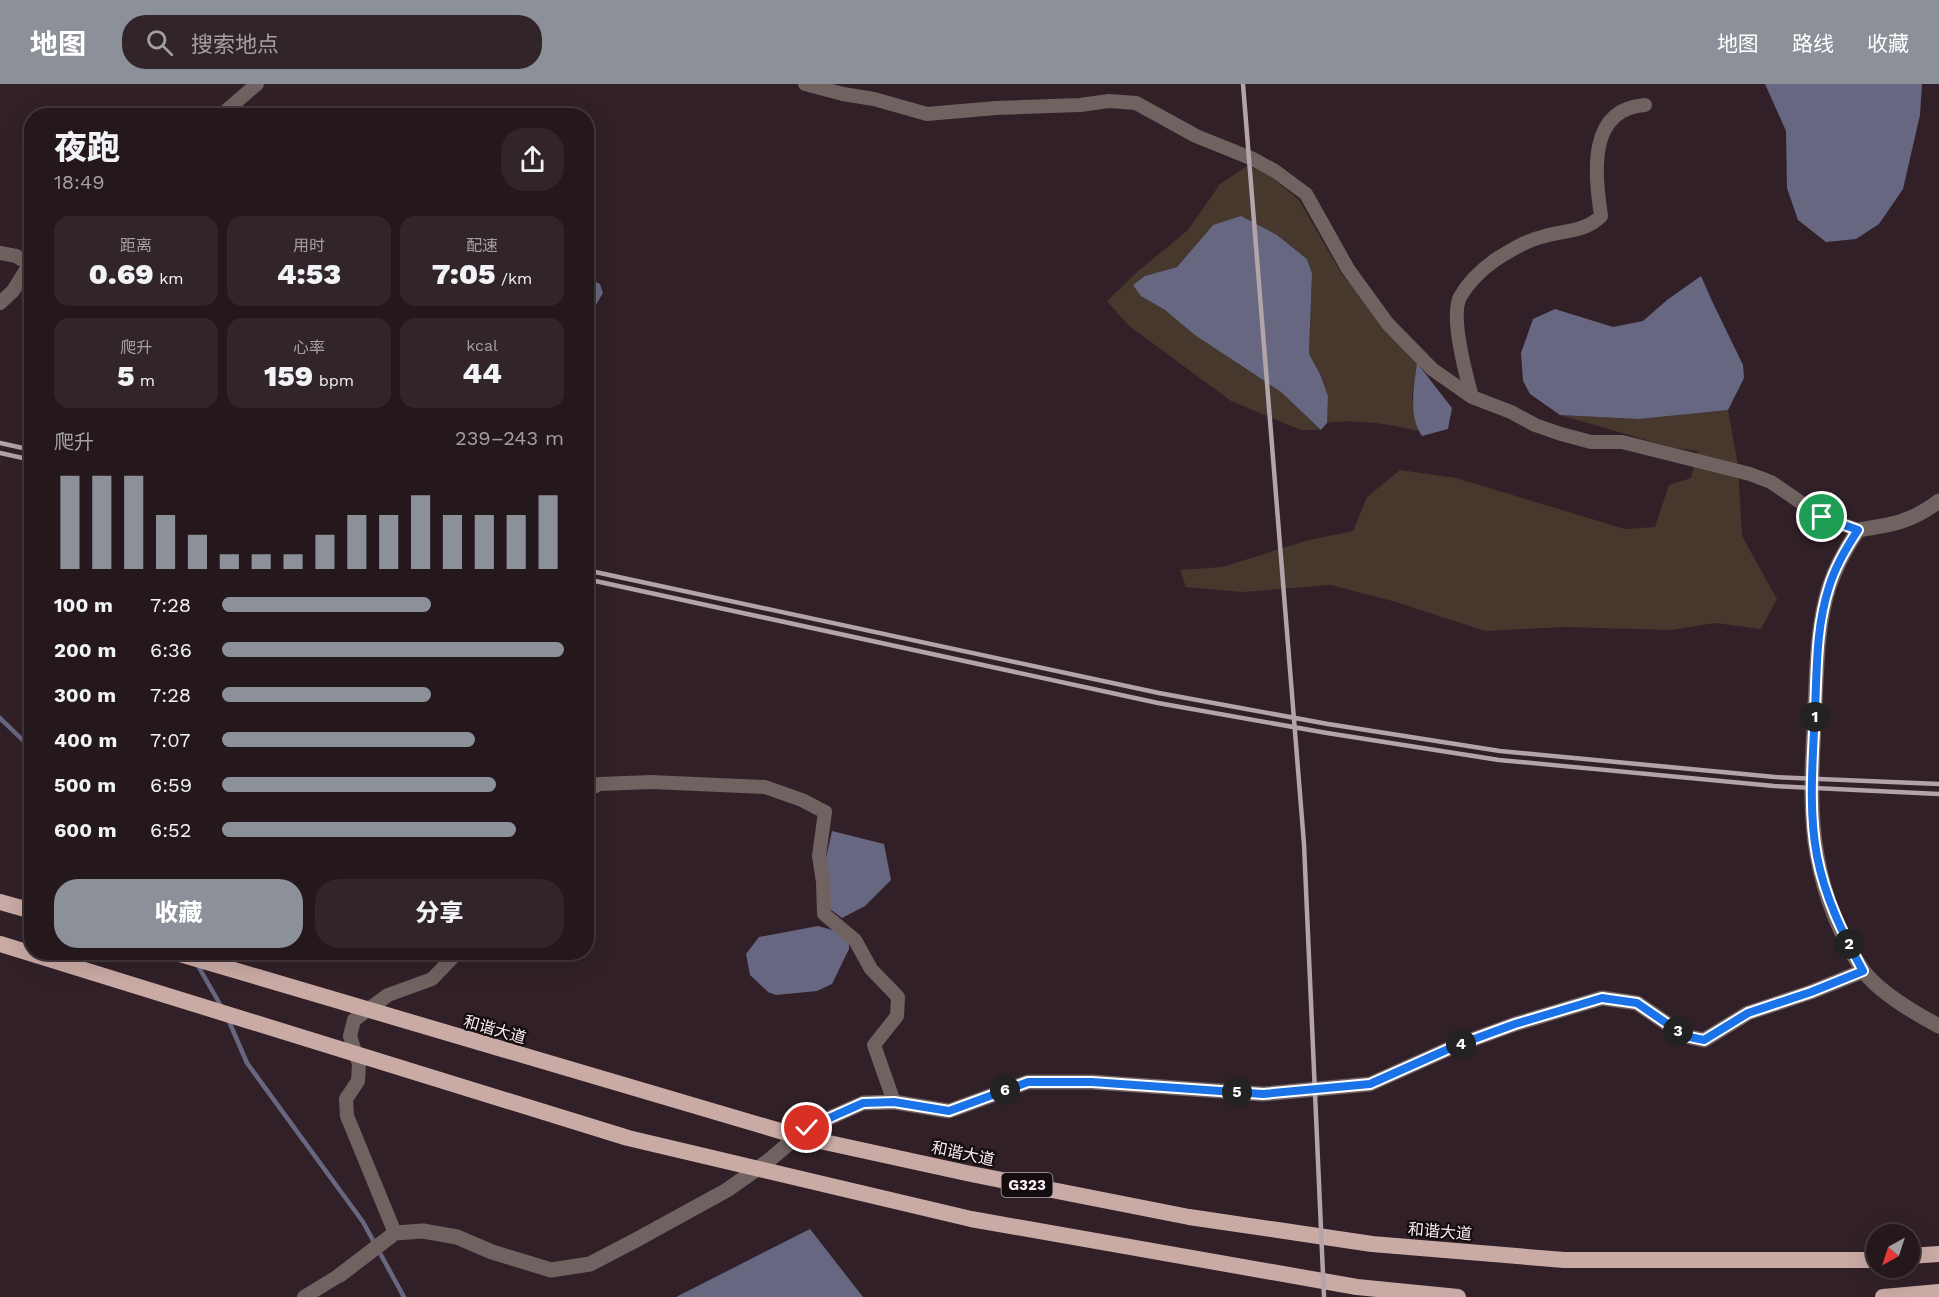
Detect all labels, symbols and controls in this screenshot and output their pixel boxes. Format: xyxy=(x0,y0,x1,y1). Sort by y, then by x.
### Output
search box xyxy=(122,15,542,69)
icon: search xyxy=(143,26,176,59)
text: 地图 xyxy=(30,28,86,61)
text: 地图 xyxy=(1717,31,1759,56)
text: 路线 xyxy=(1792,31,1834,56)
text: 收藏 xyxy=(1867,31,1909,56)
text: 搜索地点 xyxy=(191,32,279,57)
text: 夜跑 xyxy=(54,128,120,167)
button: share xyxy=(501,128,564,191)
text: 18:49 xyxy=(54,170,105,194)
text: 距离 xyxy=(120,236,152,255)
text: 用时 xyxy=(293,236,325,255)
text: 配速 xyxy=(466,236,498,255)
text: 0.69 xyxy=(88,256,154,291)
text: 4:53 xyxy=(277,256,341,291)
text: 7:05 xyxy=(432,256,496,291)
text: km xyxy=(154,269,184,288)
text: /km xyxy=(496,269,532,288)
text: kcal xyxy=(466,336,498,355)
text: 爬升 xyxy=(120,338,152,357)
text: 心率 xyxy=(293,338,325,357)
text: 44 xyxy=(462,355,502,390)
text: 5 xyxy=(117,358,134,393)
text: 159 xyxy=(264,358,313,393)
text: m xyxy=(134,371,155,390)
text: bpm xyxy=(313,371,354,390)
text: 239–243 m xyxy=(455,426,564,450)
text: 爬升 xyxy=(54,430,94,454)
pin xyxy=(1796,491,1847,542)
icon: arrive xyxy=(1805,500,1838,533)
text: 100 m xyxy=(54,593,113,617)
text: 7:28 xyxy=(150,593,191,617)
text: 200 m xyxy=(54,638,116,662)
text: 6:36 xyxy=(150,638,192,662)
text: 300 m xyxy=(54,683,116,707)
text: 7:28 xyxy=(150,683,191,707)
pin: 1 xyxy=(1800,702,1830,732)
text: 1 xyxy=(1812,707,1818,726)
text: 400 m xyxy=(54,728,117,752)
text: 7:07 xyxy=(150,728,190,752)
text: 500 m xyxy=(54,773,116,797)
text: 6:59 xyxy=(150,773,192,797)
text: 600 m xyxy=(54,818,117,842)
text: 6:52 xyxy=(150,818,191,842)
button: 收藏 xyxy=(54,879,303,948)
button: 分享 xyxy=(315,879,564,948)
pin: 2 xyxy=(1834,929,1864,959)
text: 2 xyxy=(1844,934,1854,953)
street label: 和谐大道 xyxy=(461,1012,528,1047)
pin: 3 xyxy=(1663,1016,1693,1046)
text: 3 xyxy=(1673,1021,1683,1040)
pin: 4 xyxy=(1446,1029,1476,1059)
text: 4 xyxy=(1456,1034,1466,1053)
pin: 6 xyxy=(990,1075,1020,1105)
pin: 5 xyxy=(1222,1077,1252,1107)
text: 6 xyxy=(1000,1080,1010,1099)
text: 5 xyxy=(1232,1082,1242,1101)
pin xyxy=(781,1102,832,1153)
icon: check xyxy=(790,1111,823,1144)
street label: 和谐大道 xyxy=(930,1138,996,1169)
road number: G323 xyxy=(1002,1173,1052,1197)
street label: 和谐大道 xyxy=(1407,1219,1473,1244)
north arrow xyxy=(1866,1224,1920,1278)
map controls xyxy=(1866,1224,1920,1278)

